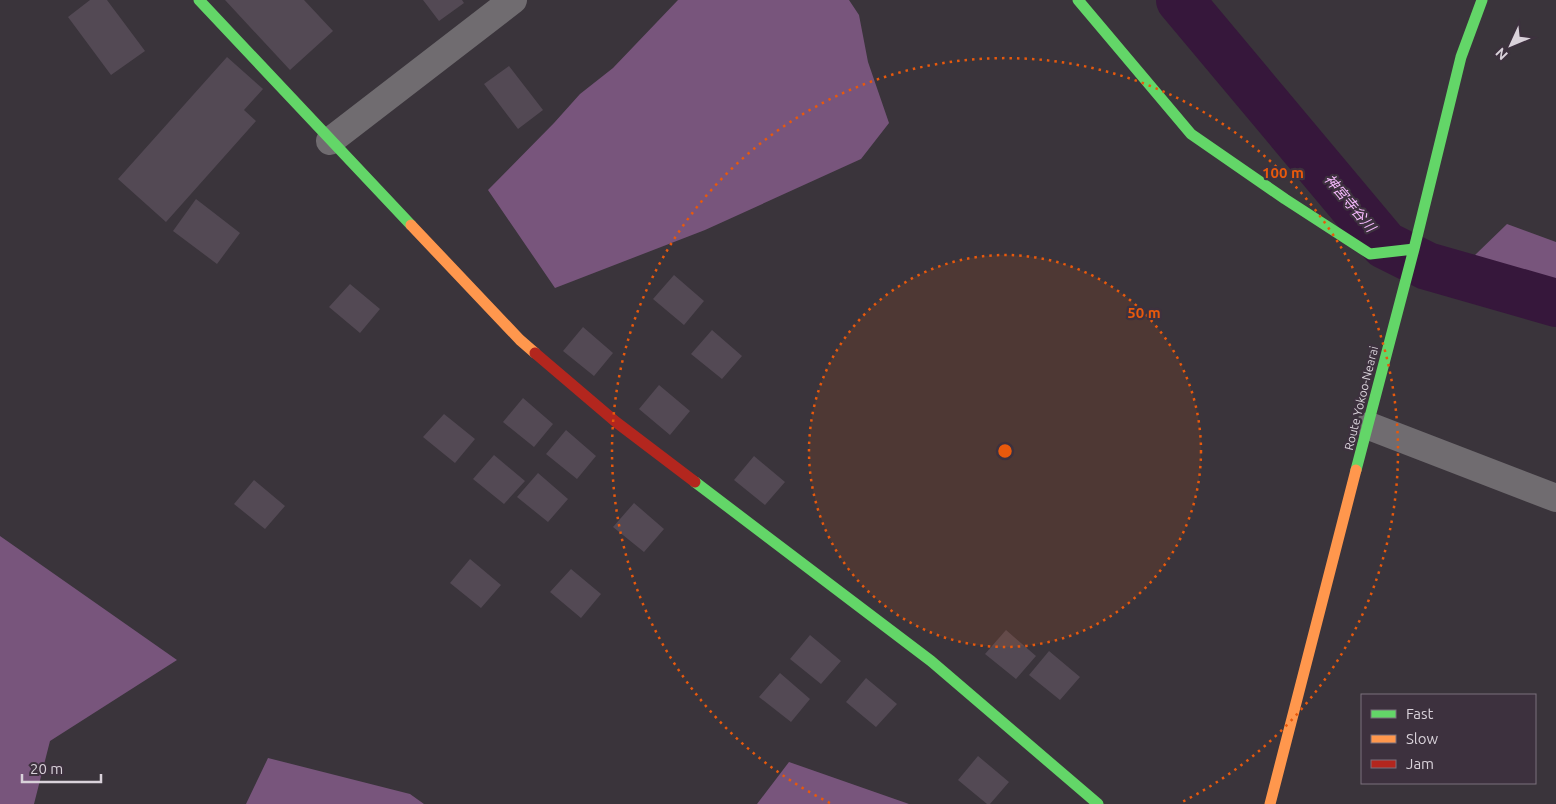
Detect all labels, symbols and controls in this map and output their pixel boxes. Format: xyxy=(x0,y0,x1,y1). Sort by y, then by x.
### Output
north arrow xyxy=(1486,20,1536,70)
text: N xyxy=(1492,45,1511,63)
text: 100 m xyxy=(1262,164,1304,181)
water label: 神宮寺谷川 xyxy=(1321,171,1380,236)
text: 50 m xyxy=(1127,304,1161,321)
street label: Route Yokoo-Nearai xyxy=(1342,344,1380,452)
centre of rings xyxy=(996,442,1014,460)
legend xyxy=(1361,694,1536,784)
text: Fast xyxy=(1406,705,1434,722)
text: Slow xyxy=(1406,730,1439,747)
scale bar xyxy=(22,752,101,784)
text: Jam xyxy=(1406,755,1434,772)
text: 20 m xyxy=(30,760,63,777)

